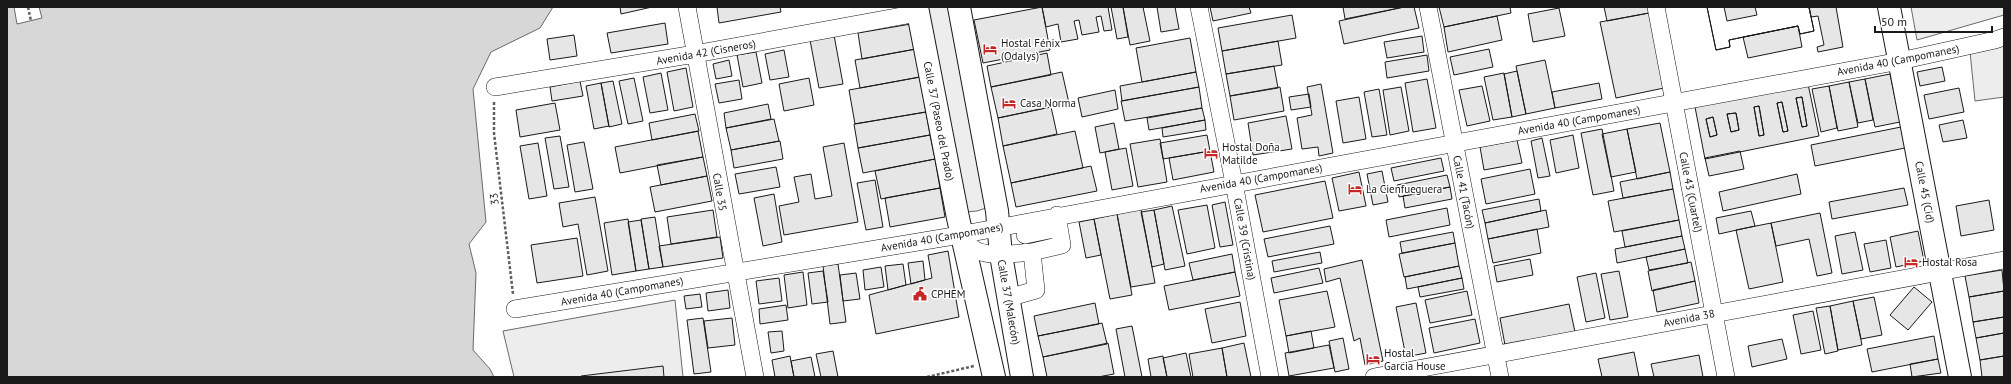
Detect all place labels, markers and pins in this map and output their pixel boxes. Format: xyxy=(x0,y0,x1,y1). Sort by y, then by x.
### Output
place label: Hostal Fénix (Odalys) xyxy=(1001,36,1060,63)
hotel icon: Hostal Fénix (Odalys) xyxy=(982,41,998,57)
hotel icon: Casa Norma xyxy=(1001,95,1017,111)
place label: Casa Norma xyxy=(1020,96,1076,110)
place label: Hostal Doña Matilde xyxy=(1222,140,1280,167)
hotel icon: Hostal Doña Matilde xyxy=(1203,145,1219,161)
hotel icon: La Cienfueguera xyxy=(1347,181,1363,197)
place label: La Cienfueguera xyxy=(1366,182,1442,196)
hotel icon: Hostal Rosa xyxy=(1903,254,1919,270)
place label: Hostal Rosa xyxy=(1922,255,1977,269)
public building icon: CPHEM xyxy=(912,286,928,302)
place label: CPHEM xyxy=(931,287,965,301)
place label: Hostal Garcia House xyxy=(1384,346,1446,373)
hotel icon: Hostal Garcia House xyxy=(1365,351,1381,367)

